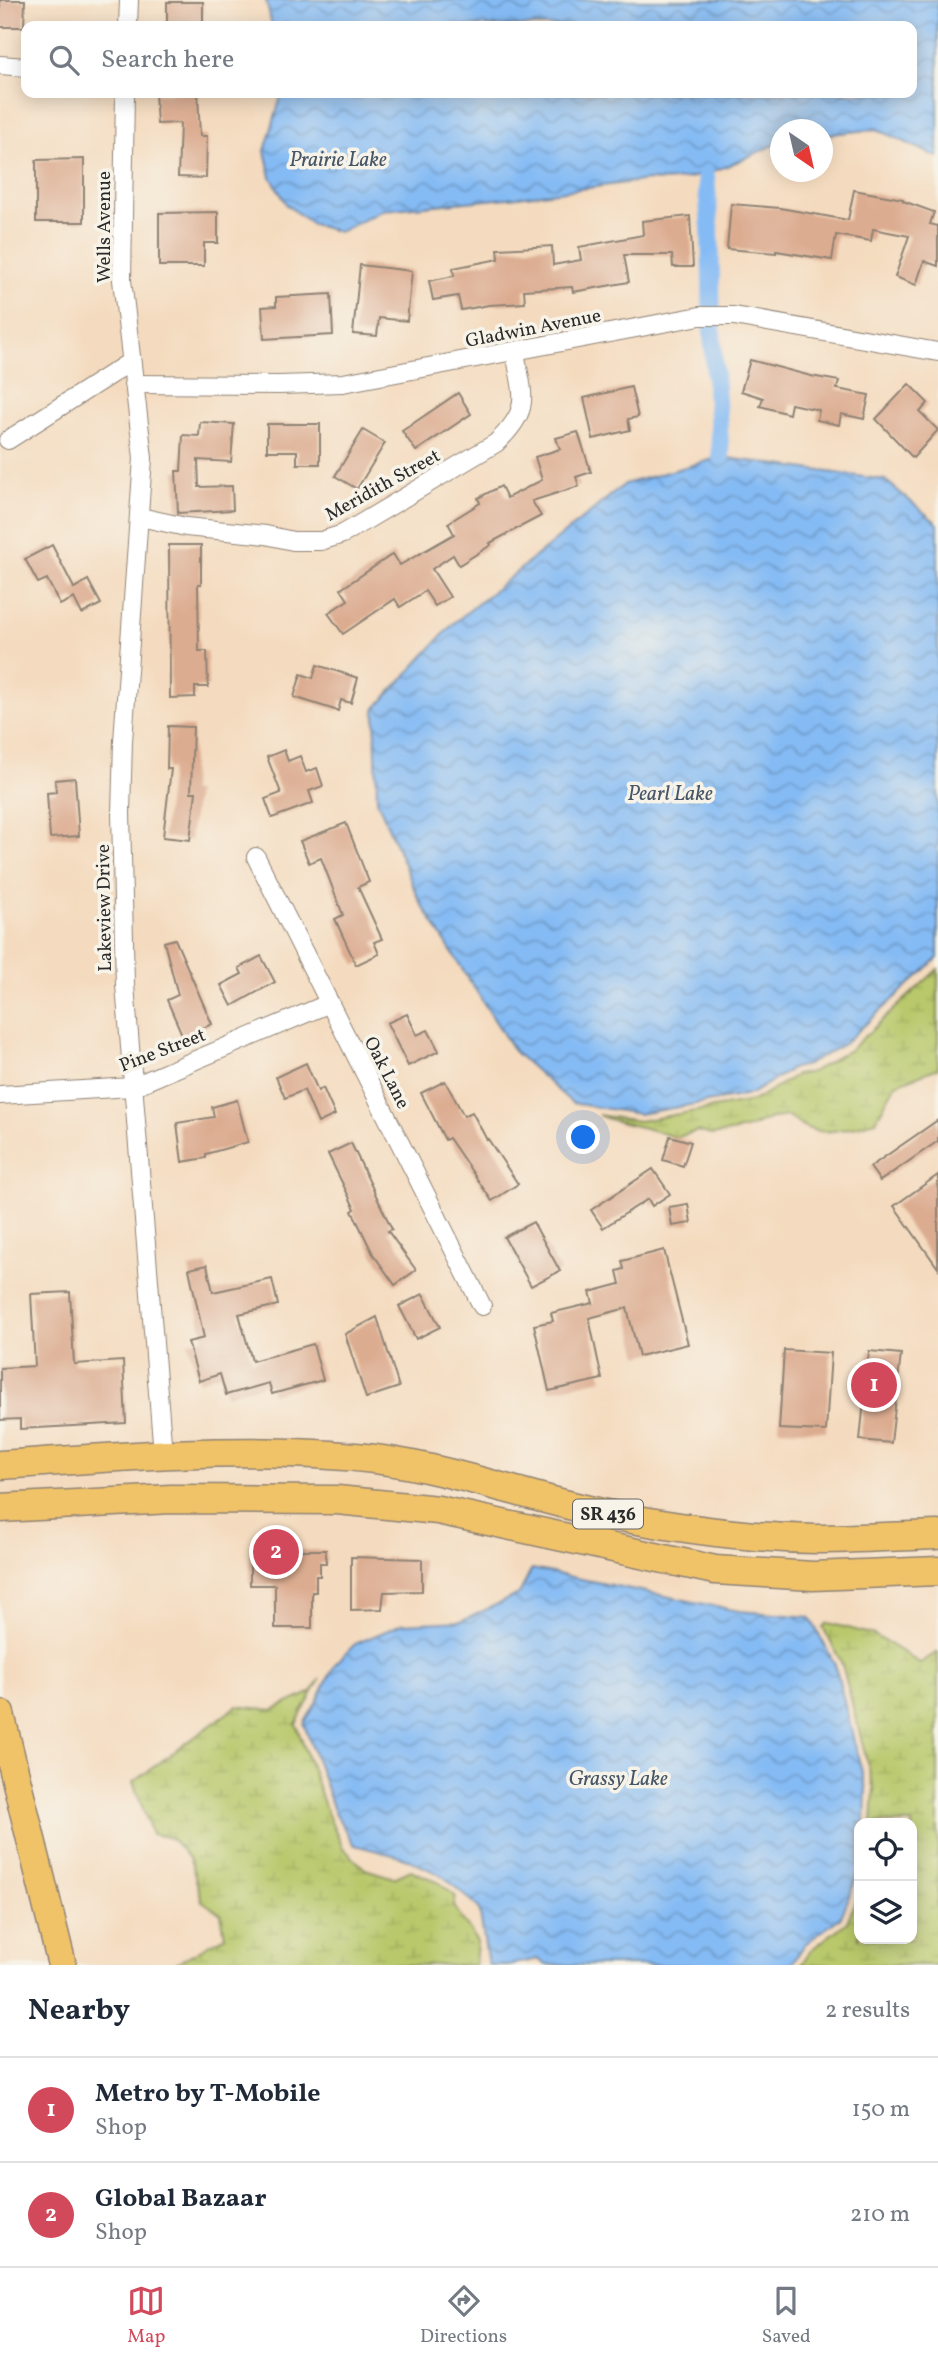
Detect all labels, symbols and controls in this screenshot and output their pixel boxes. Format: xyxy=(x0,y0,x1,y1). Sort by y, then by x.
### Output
search box xyxy=(21,21,917,98)
icon: search xyxy=(45,41,83,79)
text: Search here xyxy=(101,42,234,78)
north arrow xyxy=(770,119,833,182)
water label: Prairie Lake xyxy=(289,146,387,175)
street label: Wells Avenue xyxy=(92,171,118,283)
street label: Gladwin Avenue xyxy=(463,303,603,355)
street label: Meridith Street xyxy=(321,443,446,528)
water label: Pearl Lake xyxy=(627,780,713,809)
street label: Lakeview Drive xyxy=(91,844,119,972)
street label: Pine Street xyxy=(116,1022,210,1079)
street label: Oak Lane xyxy=(357,1032,415,1114)
your location xyxy=(566,1120,600,1154)
pin: 1 xyxy=(851,1359,897,1411)
road number: SR 436 xyxy=(573,1499,643,1528)
pin: 2 xyxy=(253,1526,299,1578)
water label: Grassy Lake xyxy=(568,1765,668,1794)
map controls xyxy=(854,1818,917,1944)
button: locate xyxy=(854,1818,917,1881)
button: layers xyxy=(854,1881,917,1944)
text: Nearby xyxy=(28,1990,130,2032)
text: 2 results xyxy=(825,1995,910,2027)
text: Metro by T-Mobile xyxy=(95,2076,321,2112)
text: 1 xyxy=(46,2094,56,2126)
text: 150 m xyxy=(852,2094,910,2126)
text: Shop xyxy=(95,2112,147,2144)
text: Global Bazaar xyxy=(95,2181,267,2217)
text: 2 xyxy=(45,2199,57,2231)
text: 210 m xyxy=(850,2199,910,2231)
text: Shop xyxy=(95,2217,147,2249)
tab: Map xyxy=(127,2282,165,2350)
tab: Directions xyxy=(420,2282,507,2350)
tab: Saved xyxy=(762,2282,811,2350)

